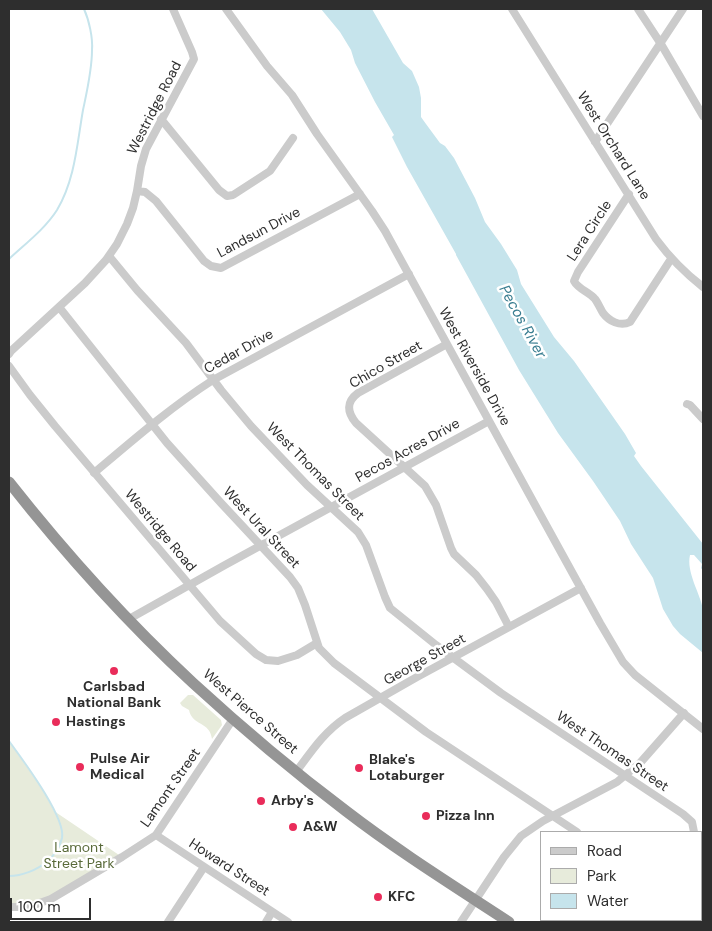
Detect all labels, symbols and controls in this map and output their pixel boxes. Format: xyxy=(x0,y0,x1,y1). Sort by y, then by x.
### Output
street label: Westridge Road xyxy=(124,59,186,157)
street label: West Orchard Lane xyxy=(573,89,653,203)
street label: Lera Circle xyxy=(564,198,616,264)
street label: Landsun Drive xyxy=(215,204,303,262)
water label: Pecos River xyxy=(495,282,549,362)
street label: West Riverside Drive xyxy=(435,305,513,429)
street label: Cedar Drive xyxy=(201,326,277,378)
street label: Chico Street xyxy=(347,337,425,393)
street label: Pecos Acres Drive xyxy=(353,415,463,487)
street label: West Thomas Street xyxy=(263,420,367,524)
street label: West Ural Street xyxy=(219,484,303,572)
street label: Westridge Road xyxy=(121,486,199,576)
street label: George Street xyxy=(381,631,469,689)
marker: Carlsbad National Bank xyxy=(108,665,120,677)
street label: West Pierce Street xyxy=(199,666,301,758)
place label: Carlsbad National Bank xyxy=(67,679,161,712)
street label: West Thomas Street xyxy=(553,708,671,796)
place label: Hastings xyxy=(66,714,126,730)
marker: Hastings xyxy=(50,716,62,728)
street label: Lamont Street xyxy=(138,745,204,831)
place label: Pulse Air Medical xyxy=(90,751,150,784)
place label: Blake's Lotaburger xyxy=(369,752,445,784)
marker: Pulse Air Medical xyxy=(74,761,86,773)
marker: Blake's Lotaburger xyxy=(353,762,365,774)
place label: Arby's xyxy=(271,793,314,809)
marker: Arby's xyxy=(255,795,267,807)
place label: Pizza Inn xyxy=(436,808,495,824)
marker: Pizza Inn xyxy=(420,810,432,822)
place label: A&W xyxy=(303,819,338,835)
marker: A&W xyxy=(287,821,299,833)
legend xyxy=(540,831,702,921)
street label: Howard Street xyxy=(186,836,272,900)
park label: Lamont Street Park xyxy=(43,840,115,872)
text: Road xyxy=(587,841,622,861)
text: Park xyxy=(587,866,617,886)
scale bar xyxy=(12,888,94,920)
place label: KFC xyxy=(388,889,415,905)
marker: KFC xyxy=(372,891,384,903)
text: Water xyxy=(587,891,628,911)
text: 100 m xyxy=(18,897,61,917)

